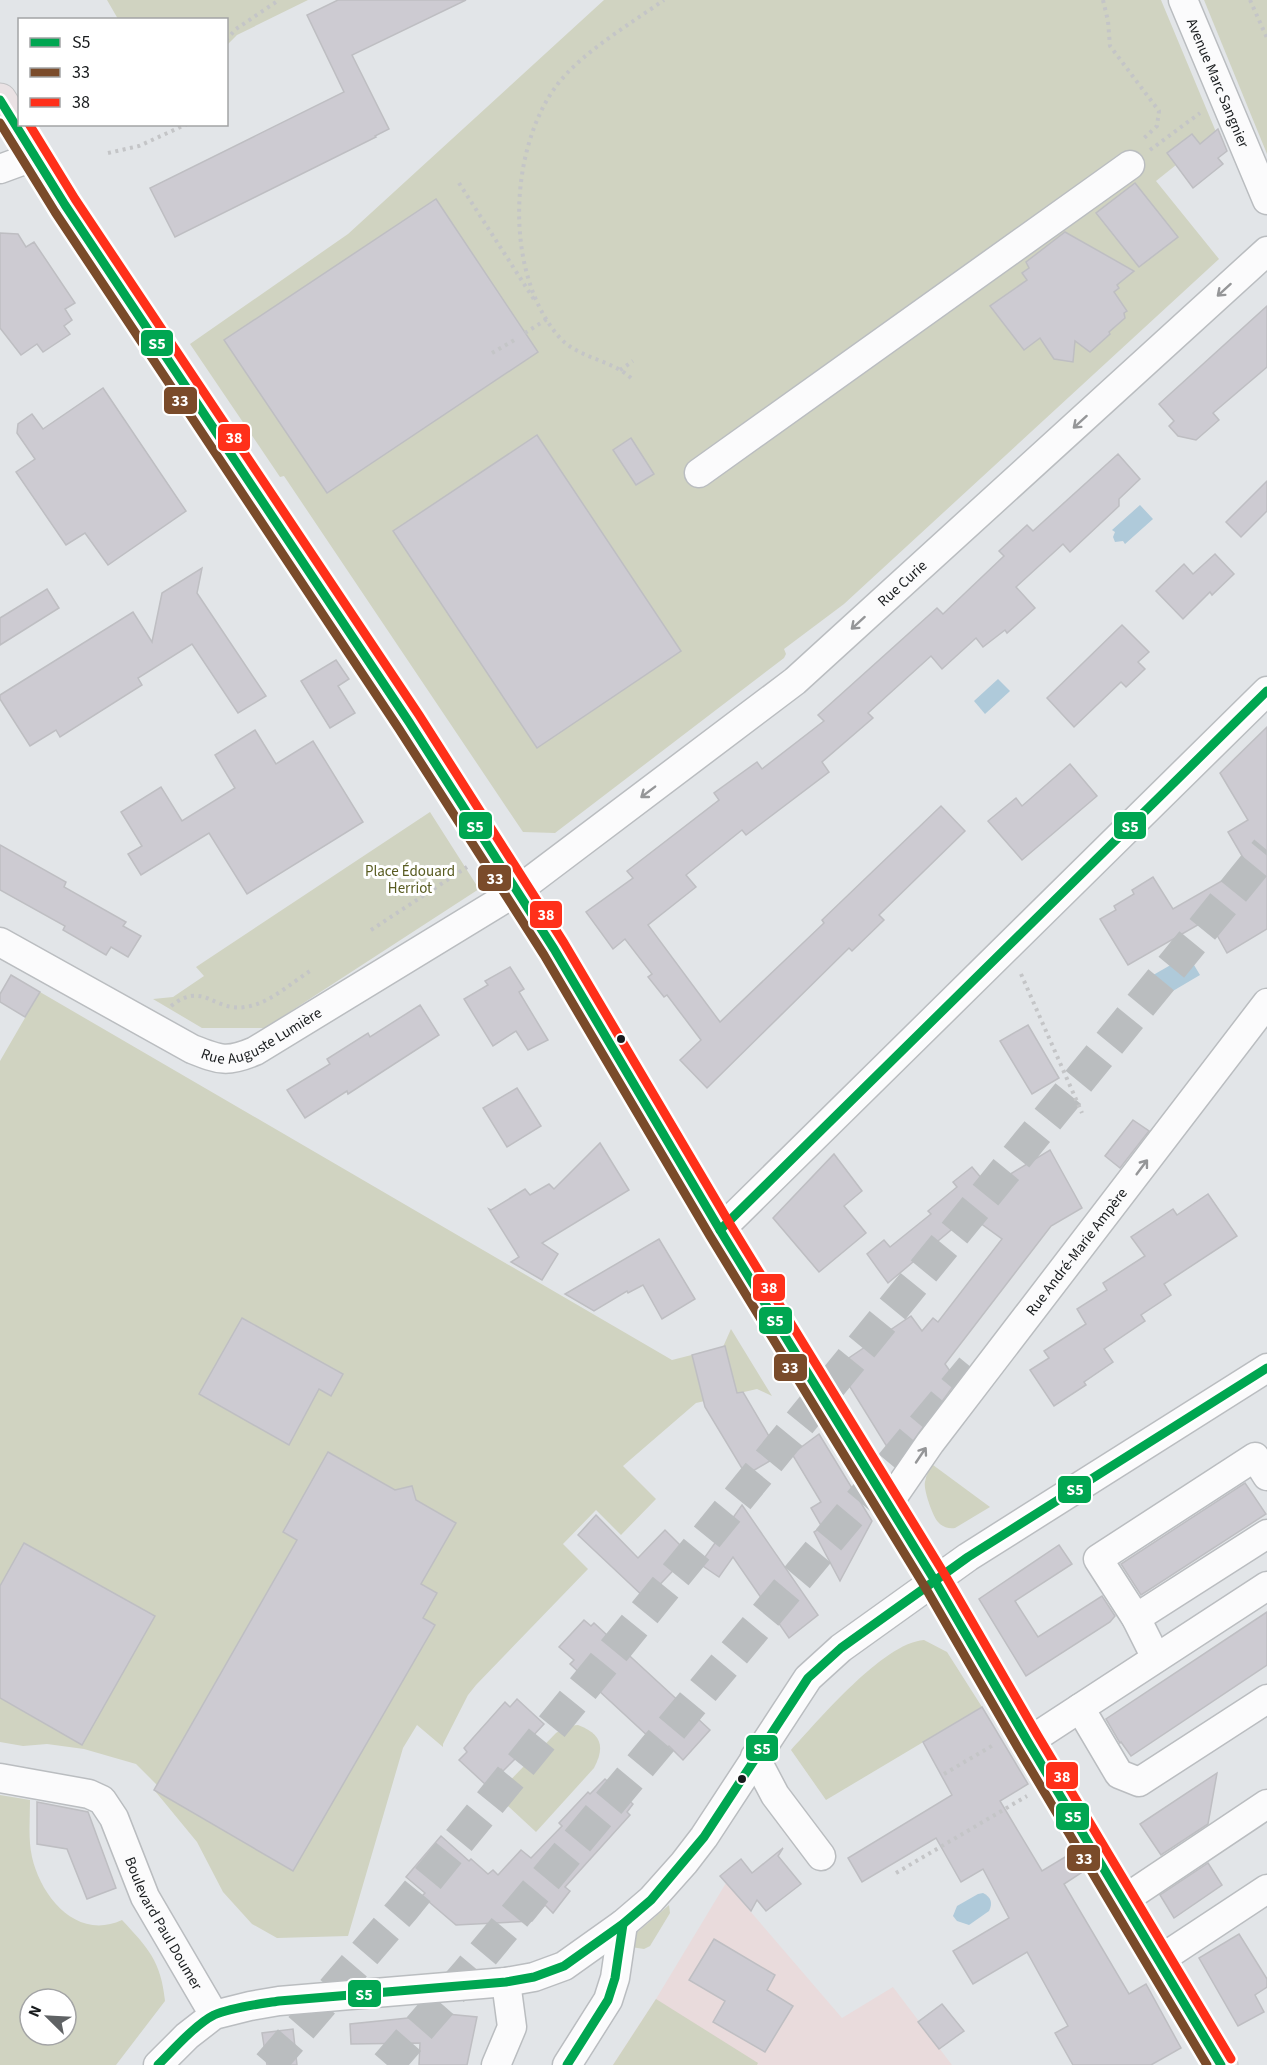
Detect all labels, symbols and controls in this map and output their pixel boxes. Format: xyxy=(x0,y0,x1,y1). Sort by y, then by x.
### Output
street label: Avenue Marc Sangnier xyxy=(1181,15,1255,152)
legend xyxy=(18,18,228,126)
text: S5 xyxy=(72,30,91,55)
text: 33 xyxy=(72,60,90,85)
text: 38 xyxy=(72,90,90,115)
one-way arrow xyxy=(1217,283,1232,297)
line badge: S5 xyxy=(140,329,174,357)
text: S5 xyxy=(148,333,166,355)
line badge: 33 xyxy=(163,386,198,415)
text: 33 xyxy=(172,390,188,412)
one-way arrow xyxy=(1072,415,1087,429)
line badge: 38 xyxy=(217,423,251,452)
text: 38 xyxy=(226,427,242,449)
street label: Rue Curie xyxy=(873,555,932,611)
one-way arrow xyxy=(850,616,865,630)
one-way arrow xyxy=(640,785,656,798)
line badge: S5 xyxy=(458,811,493,840)
line badge: S5 xyxy=(1113,811,1147,840)
text: S5 xyxy=(466,816,484,838)
text: S5 xyxy=(1121,816,1139,838)
park label: Place Édouard Herriot xyxy=(365,861,455,899)
line badge: 33 xyxy=(477,864,512,892)
text: 33 xyxy=(487,868,503,890)
line badge: 38 xyxy=(529,900,563,929)
text: 38 xyxy=(538,904,554,926)
street label: Rue Auguste Lumière xyxy=(198,1002,326,1069)
unlabelled marker xyxy=(615,1033,627,1045)
one-way arrow xyxy=(1135,1159,1148,1175)
street label: Rue André-Marie Ampère xyxy=(1021,1183,1132,1320)
line badge: 38 xyxy=(752,1273,786,1302)
text: 38 xyxy=(761,1277,777,1299)
line badge: S5 xyxy=(758,1306,793,1335)
text: S5 xyxy=(766,1310,784,1332)
line badge: 33 xyxy=(773,1353,808,1382)
text: 33 xyxy=(782,1357,798,1379)
one-way arrow xyxy=(915,1447,928,1464)
line badge: S5 xyxy=(1057,1475,1092,1504)
text: S5 xyxy=(1066,1479,1084,1501)
line badge: S5 xyxy=(745,1734,779,1762)
text: S5 xyxy=(753,1738,771,1760)
line badge: 38 xyxy=(1045,1761,1079,1790)
text: 38 xyxy=(1054,1766,1070,1788)
unlabelled marker xyxy=(736,1773,748,1785)
line badge: S5 xyxy=(1055,1802,1090,1831)
text: S5 xyxy=(1064,1806,1082,1828)
line badge: 33 xyxy=(1066,1844,1101,1872)
text: 33 xyxy=(1076,1848,1092,1870)
street label: Boulevard Paul Doumer xyxy=(120,1854,208,1994)
line badge: S5 xyxy=(347,1979,382,2008)
text: S5 xyxy=(355,1984,373,2006)
north arrow xyxy=(18,1987,78,2047)
text: N xyxy=(23,2002,47,2021)

